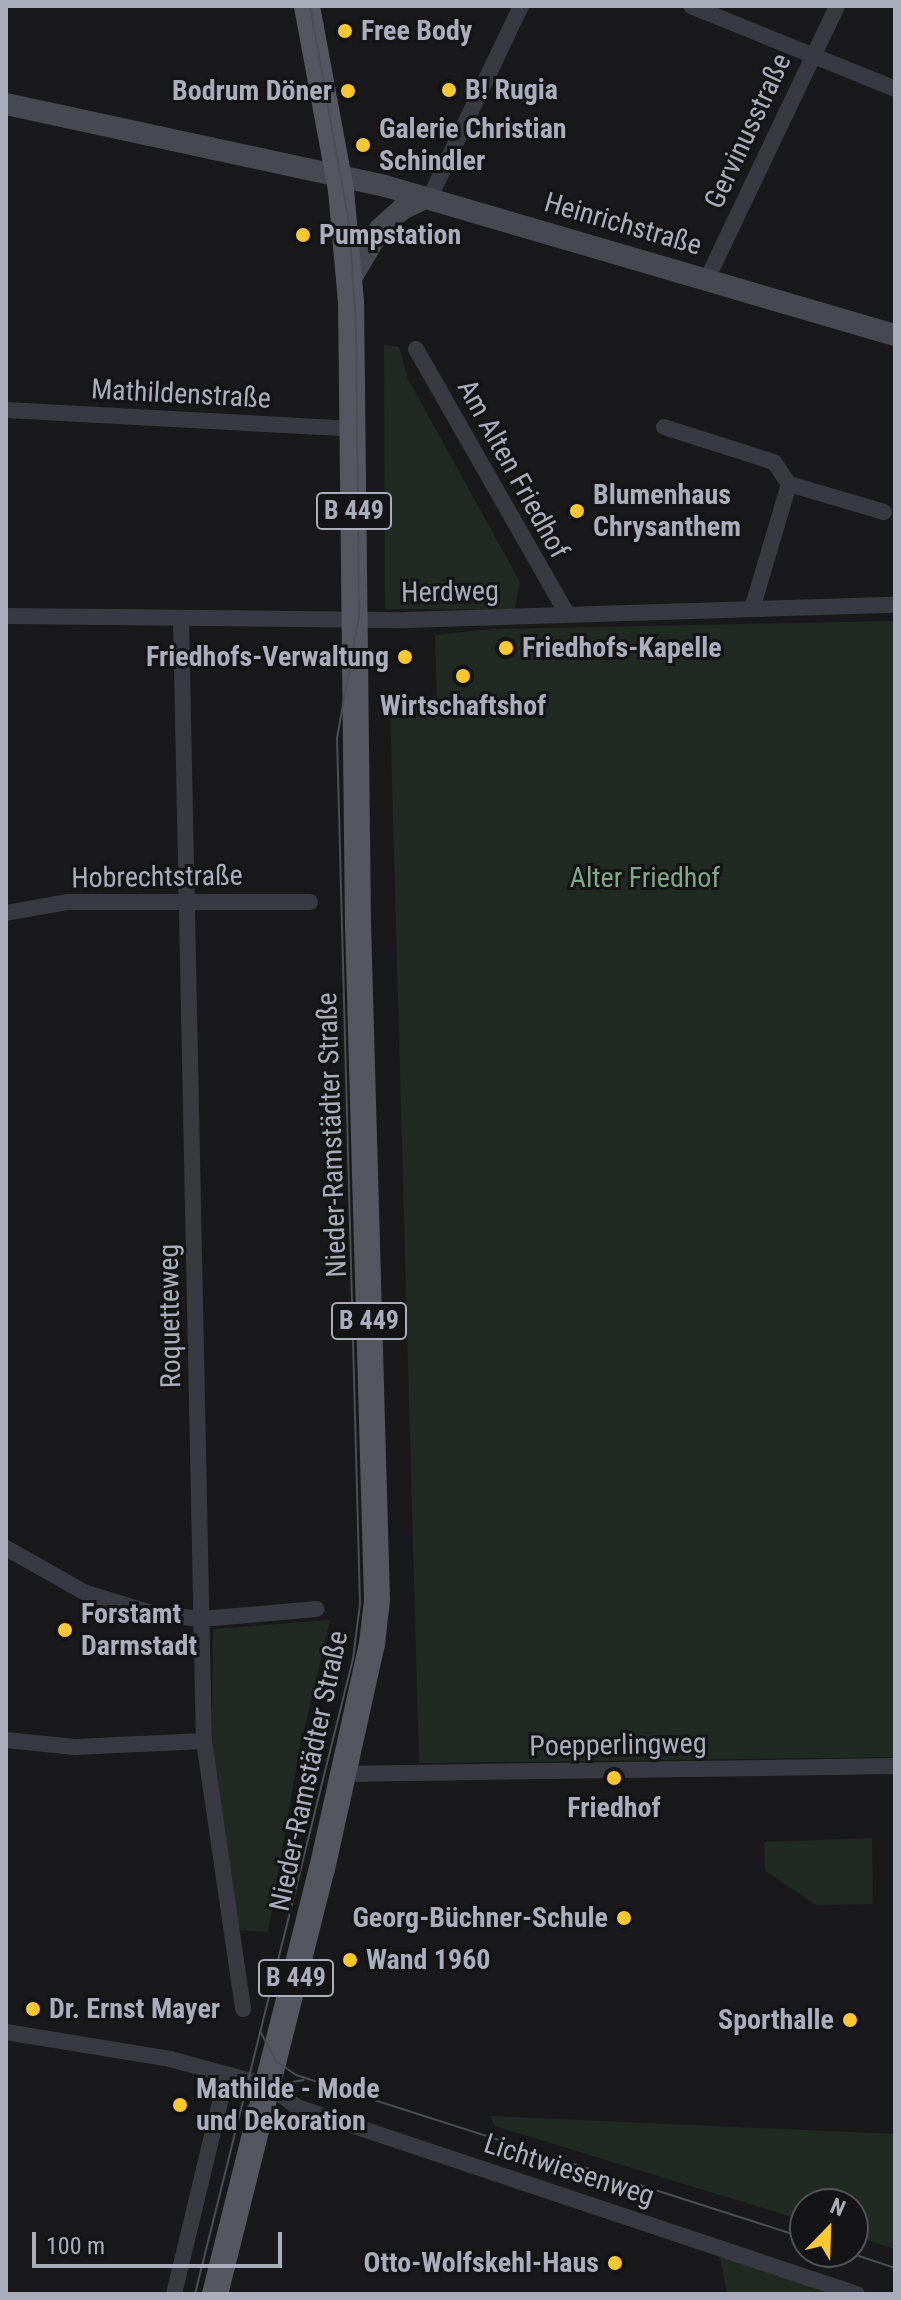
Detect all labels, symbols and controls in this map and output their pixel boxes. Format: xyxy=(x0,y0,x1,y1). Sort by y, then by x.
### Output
place label: Free Body xyxy=(361,14,472,48)
marker: Free Body xyxy=(336,22,354,40)
street label: Gervinusstraße xyxy=(698,48,798,214)
place label: B! Rugia xyxy=(465,73,558,107)
place label: Bodrum Döner xyxy=(172,74,332,108)
marker: B! Rugia xyxy=(440,81,458,99)
marker: Bodrum Döner xyxy=(339,82,357,100)
place label: Galerie Christian Schindler xyxy=(379,112,567,178)
marker: Galerie Christian Schindler xyxy=(354,136,372,154)
street label: Heinrichstraße xyxy=(540,186,706,262)
place label: Pumpstation xyxy=(319,218,461,252)
marker: Pumpstation xyxy=(294,226,312,244)
street label: Mathildenstraße xyxy=(90,373,272,415)
street label: Am Alten Friedhof xyxy=(450,374,576,564)
place label: Blumenhaus Chrysanthem xyxy=(593,478,741,544)
road number: B 449 xyxy=(316,489,392,533)
marker: Blumenhaus Chrysanthem xyxy=(568,502,586,520)
street label: Herdweg xyxy=(401,574,499,610)
place label: Friedhofs-Kapelle xyxy=(522,631,722,665)
marker: Friedhofs-Kapelle xyxy=(497,639,515,657)
place label: Friedhofs-Verwaltung xyxy=(146,640,389,674)
marker: Friedhofs-Verwaltung xyxy=(396,648,414,666)
marker: Wirtschaftshof xyxy=(454,667,472,685)
place label: Wirtschaftshof xyxy=(380,689,546,723)
street label: Hobrechtstraße xyxy=(71,859,243,895)
park label: Alter Friedhof xyxy=(570,861,720,895)
street label: Nieder-Ramstädter Straße xyxy=(310,992,354,1278)
street label: Roquetteweg xyxy=(152,1244,188,1388)
road number: B 449 xyxy=(331,1299,407,1343)
place label: Forstamt Darmstadt xyxy=(81,1597,197,1663)
marker: Forstamt Darmstadt xyxy=(56,1621,74,1639)
street label: Nieder-Ramstädter Straße xyxy=(263,1628,355,1914)
street label: Poepperlingweg xyxy=(529,1727,707,1763)
marker: Friedhof xyxy=(605,1769,623,1787)
place label: Friedhof xyxy=(567,1791,661,1825)
place label: Georg-Büchner-Schule xyxy=(352,1901,608,1935)
marker: Georg-Büchner-Schule xyxy=(615,1909,633,1927)
place label: Wand 1960 xyxy=(366,1943,490,1977)
marker: Wand 1960 xyxy=(341,1951,359,1969)
road number: B 449 xyxy=(258,1956,334,2000)
place label: Dr. Ernst Mayer xyxy=(49,1992,220,2026)
marker: Dr. Ernst Mayer xyxy=(24,2000,42,2018)
place label: Sporthalle xyxy=(718,2003,834,2037)
marker: Sporthalle xyxy=(841,2011,859,2029)
place label: Mathilde - Mode und Dekoration xyxy=(196,2072,380,2138)
marker: Mathilde - Mode und Dekoration xyxy=(171,2096,189,2114)
street label: Lichtwiesenweg xyxy=(480,2127,658,2213)
north arrow xyxy=(789,2188,869,2268)
text: N xyxy=(827,2193,849,2221)
scale bar xyxy=(36,2216,286,2266)
text: 100 m xyxy=(46,2232,105,2260)
place label: Otto-Wolfskehl-Haus xyxy=(364,2246,599,2280)
marker: Otto-Wolfskehl-Haus xyxy=(606,2254,624,2272)

